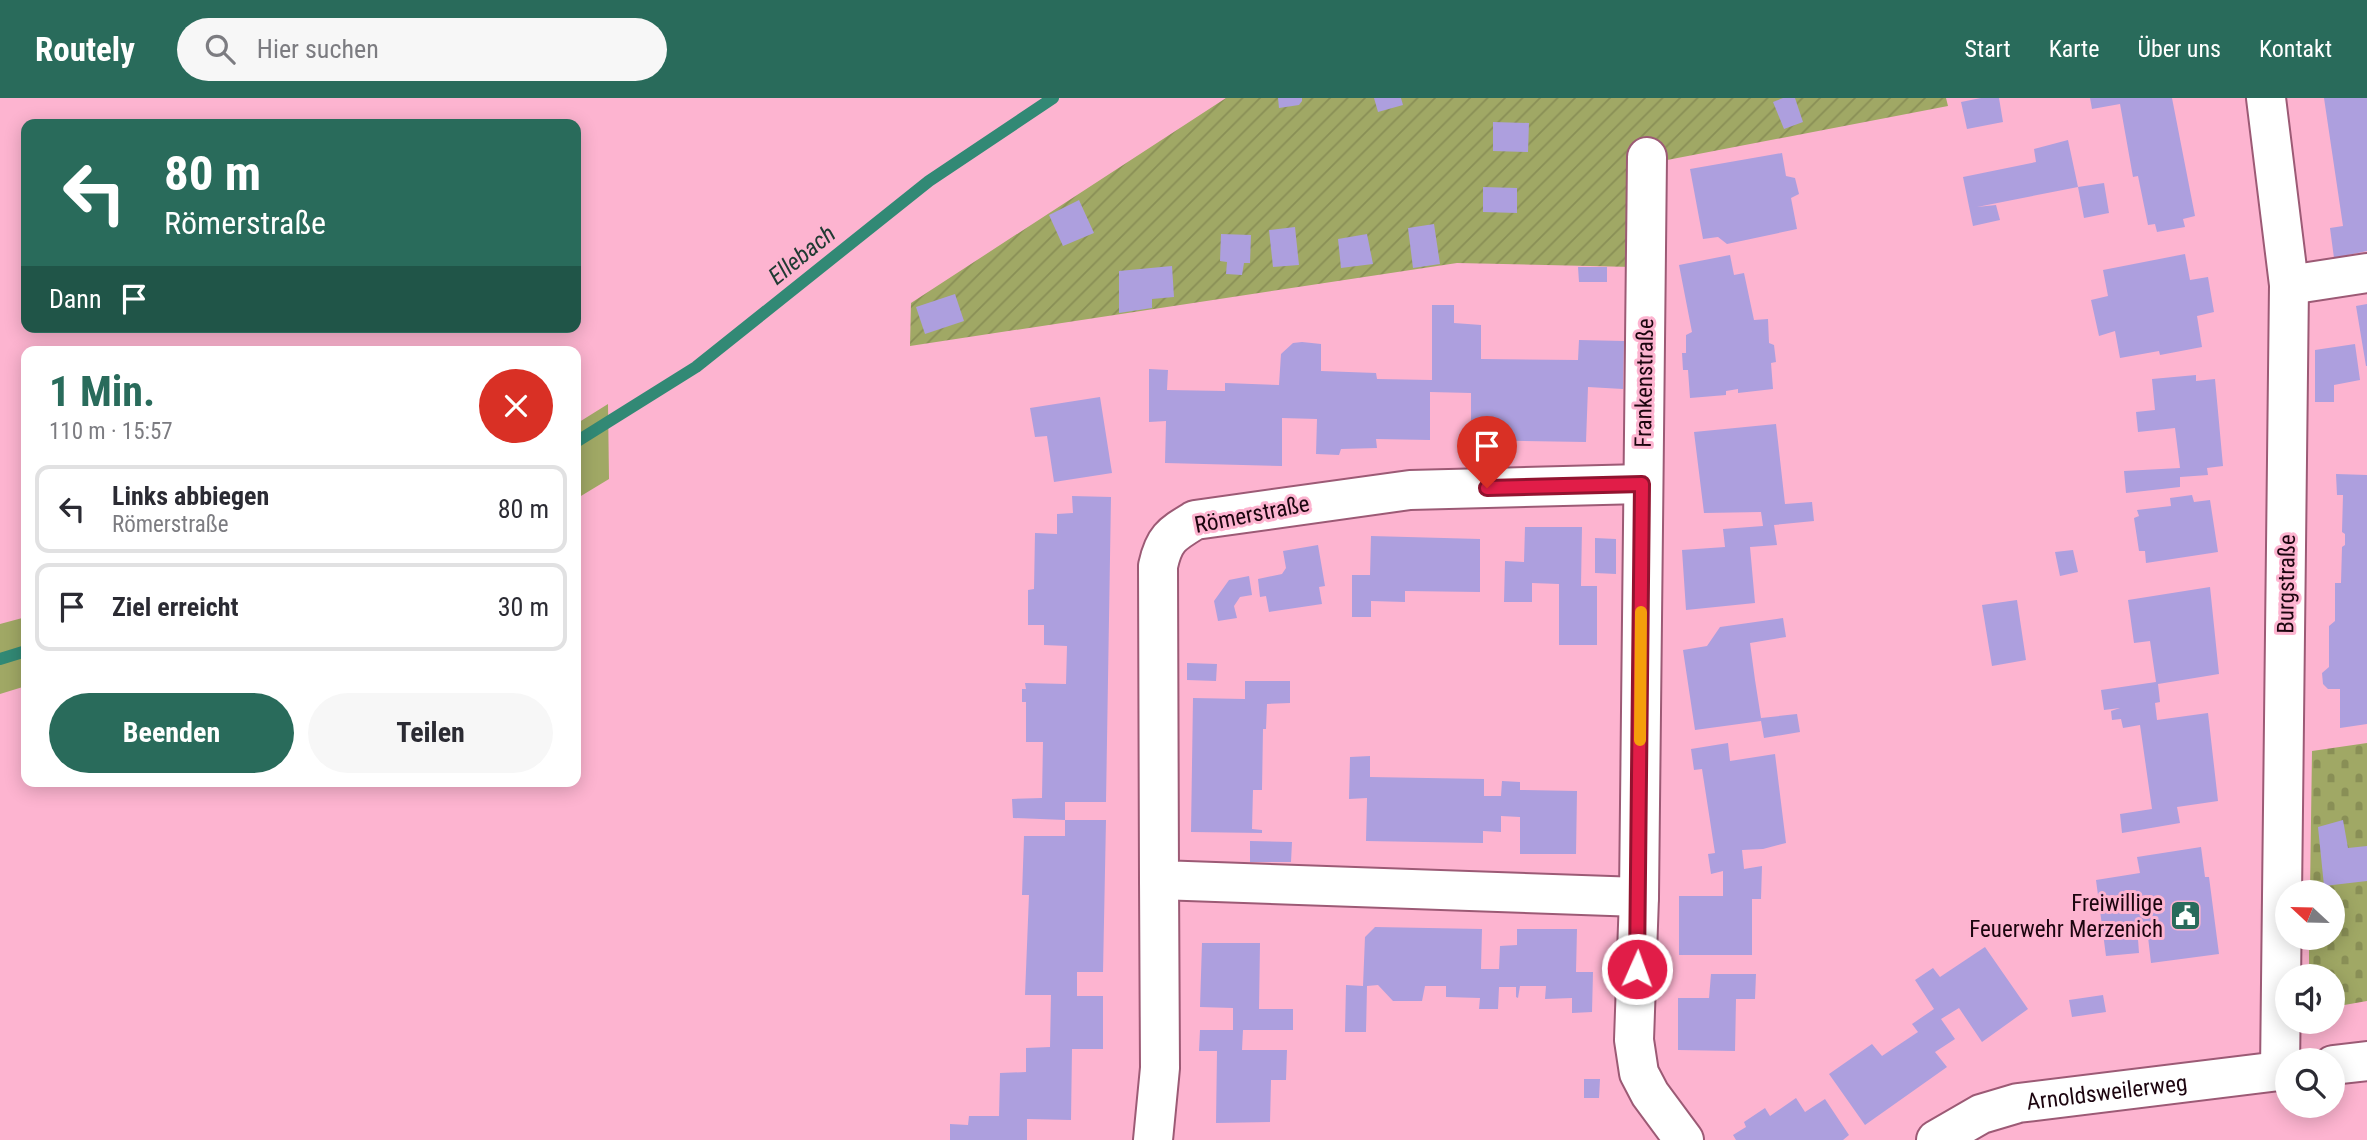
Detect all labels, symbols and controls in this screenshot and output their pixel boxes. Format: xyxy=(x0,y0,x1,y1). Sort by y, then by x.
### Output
search box xyxy=(177,18,667,81)
text: Routely xyxy=(35,30,135,69)
icon: search xyxy=(201,30,239,68)
text: Hier suchen xyxy=(257,34,379,64)
text: Start xyxy=(1965,35,2011,63)
text: Karte xyxy=(2049,35,2099,63)
text: Über uns xyxy=(2137,35,2221,63)
text: Kontakt xyxy=(2259,35,2332,63)
text: 80 m xyxy=(164,145,261,202)
icon: left xyxy=(49,147,140,238)
text: Römerstraße xyxy=(164,204,326,242)
water label: Ellebach xyxy=(763,220,841,290)
icon: arrive xyxy=(115,280,153,318)
text: Dann xyxy=(49,284,101,314)
street label: Frankenstraße xyxy=(1630,318,1659,448)
text: 1 Min. xyxy=(49,367,155,416)
button: close xyxy=(479,369,553,443)
pin xyxy=(1457,416,1517,488)
text: 110 m · 15:57 xyxy=(49,418,173,445)
icon: arrive xyxy=(1468,427,1506,465)
text: Links abbiegen xyxy=(112,481,269,511)
icon: left xyxy=(53,490,91,528)
street label: Römerstraße xyxy=(1192,490,1312,539)
text: 80 m xyxy=(498,494,549,524)
text: Römerstraße xyxy=(112,511,229,538)
street label: Burgstraße xyxy=(2272,534,2301,634)
icon: arrive xyxy=(53,588,91,626)
text: Ziel erreicht xyxy=(112,592,238,622)
text: 30 m xyxy=(498,592,549,622)
button: Beenden xyxy=(49,693,294,773)
button: Teilen xyxy=(308,693,553,773)
north arrow xyxy=(2275,880,2345,950)
map controls xyxy=(2275,880,2345,1118)
place label: Freiwillige Feuerwehr Merzenich xyxy=(1969,890,2163,943)
public building icon: Freiwillige Feuerwehr Merzenich xyxy=(2169,899,2203,933)
position arrow xyxy=(1600,932,1674,1006)
button: sound xyxy=(2275,964,2345,1034)
button: search xyxy=(2275,1048,2345,1118)
street label: Arnoldsweilerweg xyxy=(2025,1069,2189,1116)

